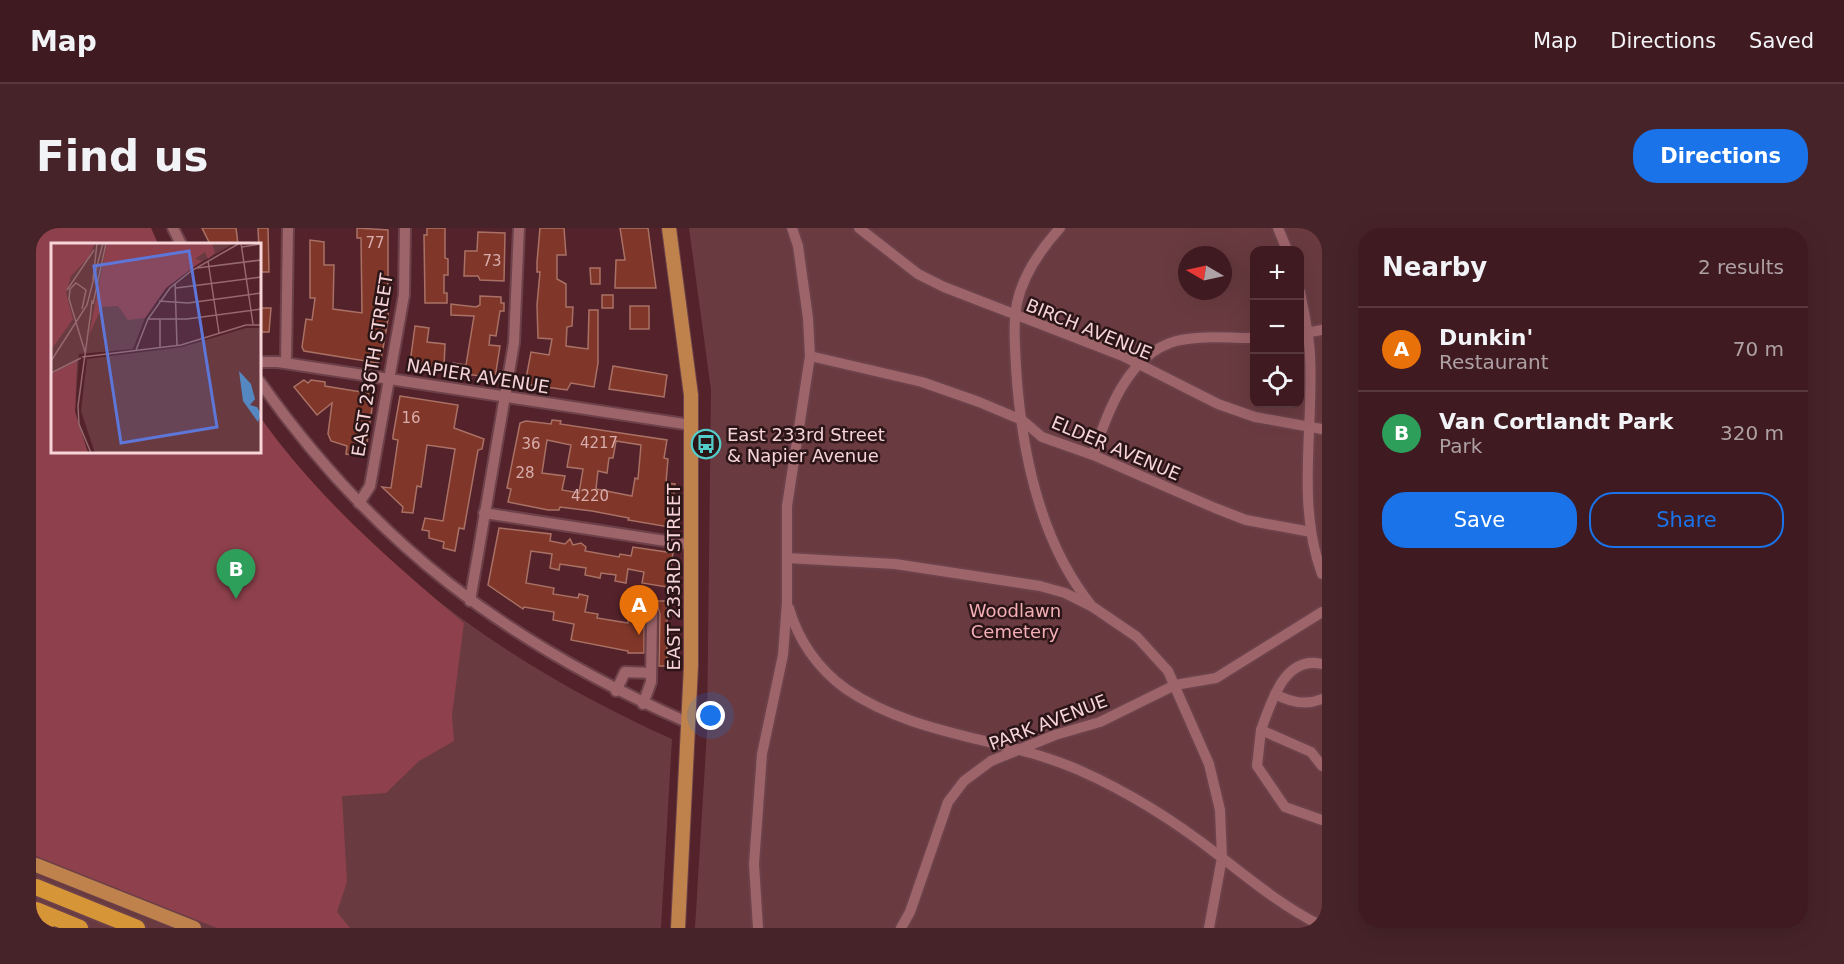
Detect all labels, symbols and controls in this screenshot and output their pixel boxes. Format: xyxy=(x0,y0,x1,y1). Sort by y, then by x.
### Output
text: Map xyxy=(30,25,97,58)
text: Map xyxy=(1533,29,1577,53)
text: Directions xyxy=(1610,29,1716,53)
text: Saved xyxy=(1749,29,1814,53)
button: Directions xyxy=(1633,129,1808,183)
text: Find us xyxy=(36,132,209,181)
house number: 77 xyxy=(365,234,385,252)
inset map xyxy=(51,243,261,453)
north arrow xyxy=(1178,246,1232,300)
map controls xyxy=(1250,246,1304,408)
button: + xyxy=(1250,246,1304,300)
house number: 73 xyxy=(482,252,502,270)
text: Nearby xyxy=(1382,252,1487,282)
text: 2 results xyxy=(1698,255,1784,279)
street label: EAST 236TH STREET xyxy=(347,271,397,458)
street label: BIRCH AVENUE xyxy=(1023,294,1155,364)
button: − xyxy=(1250,300,1304,354)
text: Dunkin' xyxy=(1439,325,1533,350)
text: A xyxy=(1394,337,1409,361)
text: 70 m xyxy=(1733,337,1784,361)
text: Restaurant xyxy=(1439,350,1549,374)
street label: NAPIER AVENUE xyxy=(405,354,551,398)
button: locate xyxy=(1250,354,1304,408)
house number: 16 xyxy=(401,409,421,427)
text: Van Cortlandt Park xyxy=(1439,409,1673,434)
street label: ELDER AVENUE xyxy=(1049,411,1183,485)
text: B xyxy=(1394,421,1409,445)
text: 320 m xyxy=(1720,421,1784,445)
place label: East 233rd Street & Napier Avenue xyxy=(727,424,885,466)
bus stop icon: East 233rd Street & Napier Avenue xyxy=(690,428,722,460)
house number: 4217 xyxy=(580,434,618,452)
text: Park xyxy=(1439,434,1482,458)
house number: 36 xyxy=(521,435,541,453)
house number: 28 xyxy=(515,464,535,482)
street label: EAST 233RD STREET xyxy=(663,483,684,670)
house number: 4220 xyxy=(571,487,609,505)
button: Save xyxy=(1382,492,1577,548)
button: Share xyxy=(1589,492,1784,548)
pin: B xyxy=(216,550,256,599)
pin: A xyxy=(620,586,658,635)
park label: Woodlawn Cemetery xyxy=(969,600,1061,642)
street label: PARK AVENUE xyxy=(986,690,1110,754)
your location xyxy=(696,701,725,730)

